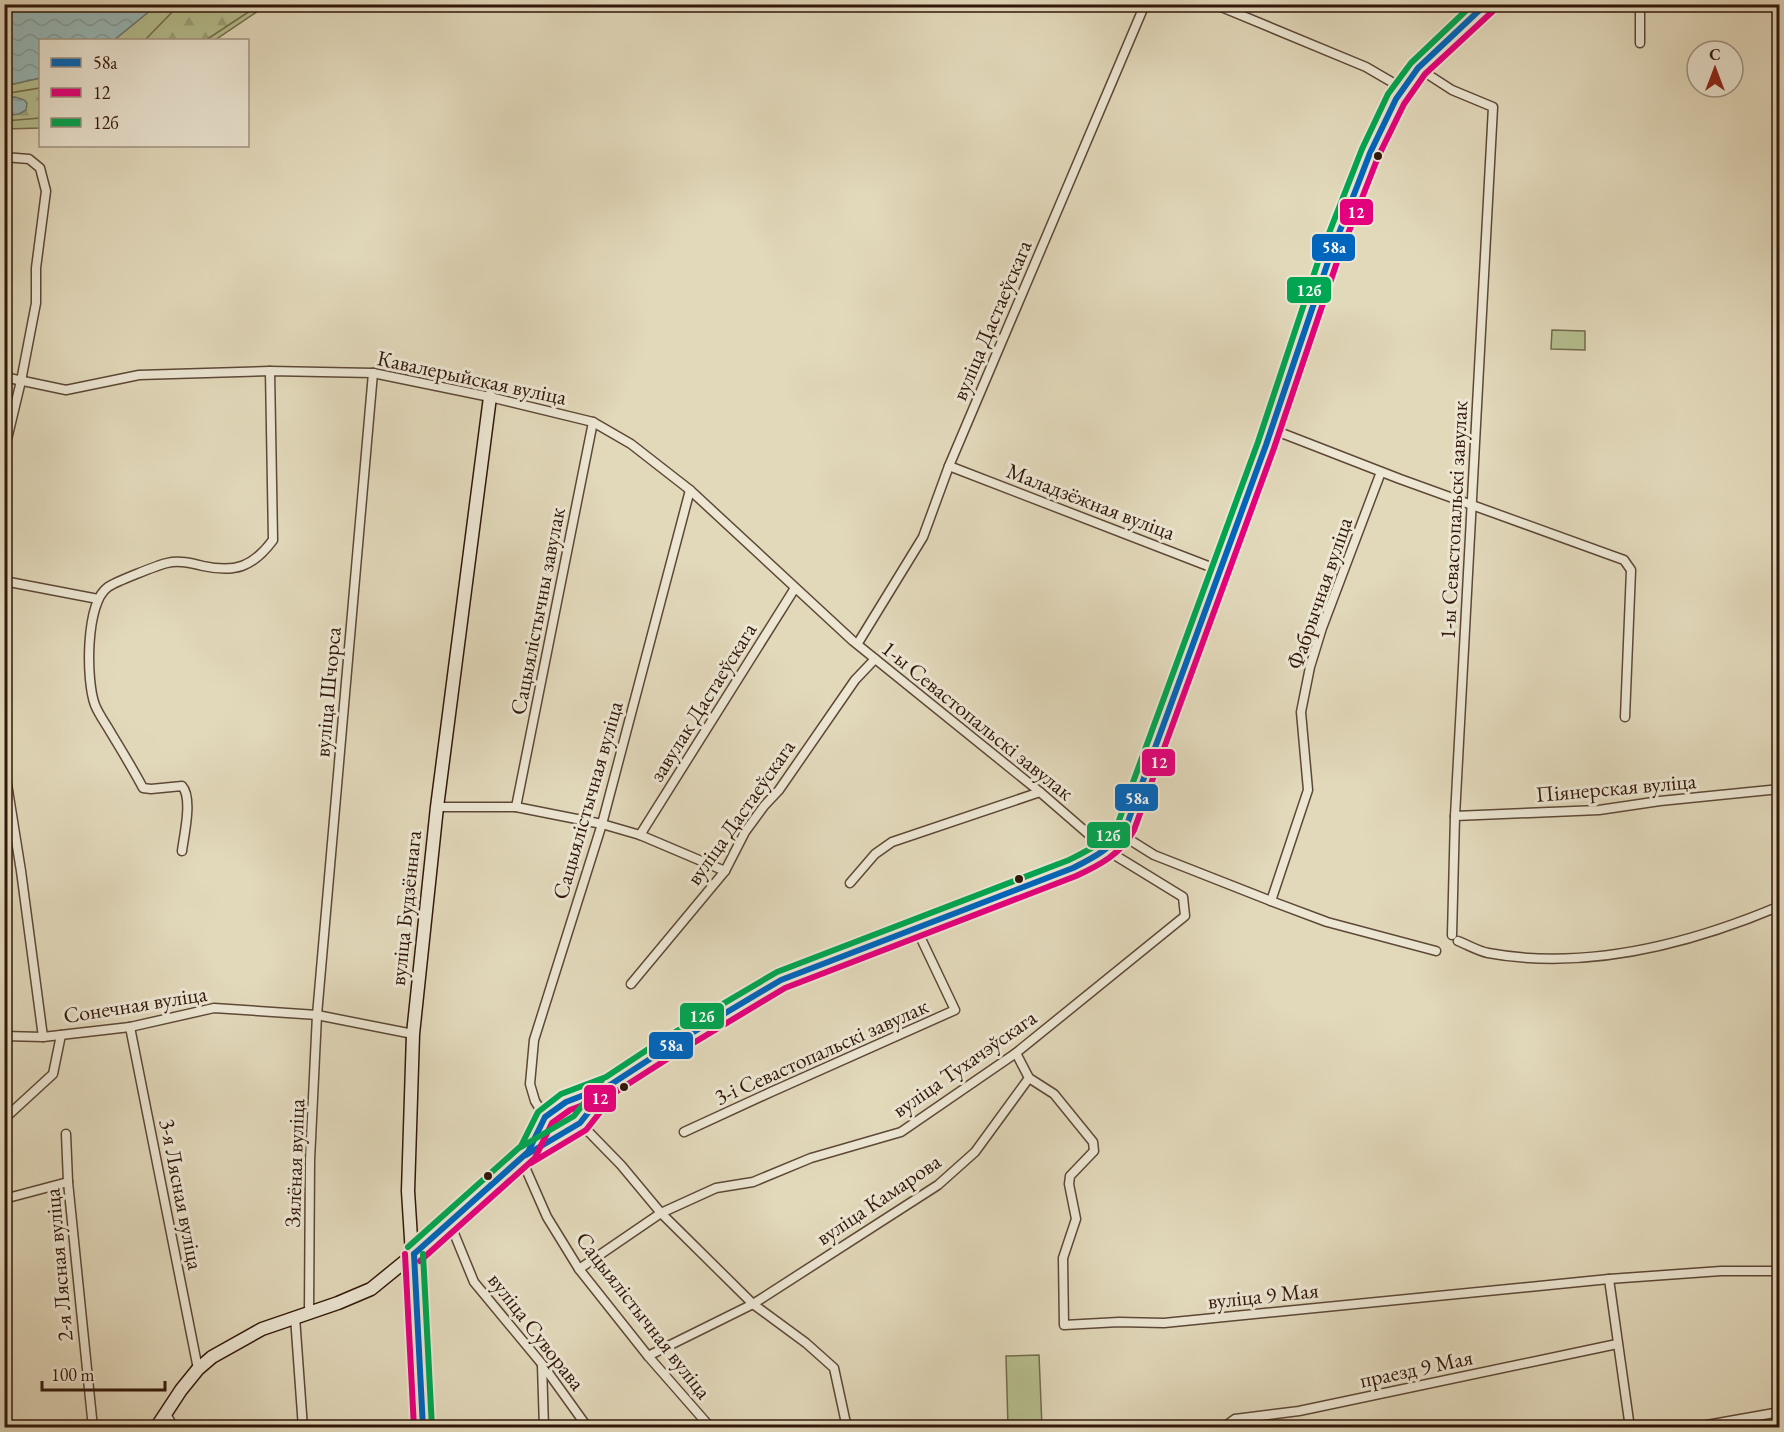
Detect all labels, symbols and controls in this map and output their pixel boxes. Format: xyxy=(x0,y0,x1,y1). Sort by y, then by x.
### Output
legend xyxy=(39,39,249,147)
north arrow xyxy=(1685,39,1745,99)
text: С xyxy=(1709,44,1721,65)
text: 58а xyxy=(93,51,118,74)
text: 12 xyxy=(93,81,111,104)
text: 12б xyxy=(93,111,119,134)
unlabelled marker xyxy=(1372,150,1384,162)
line badge: 12 xyxy=(1339,198,1374,226)
text: 12 xyxy=(1348,202,1365,223)
line badge: 58а xyxy=(1311,233,1356,262)
street label: вуліца Дастаеўскага xyxy=(945,235,1038,405)
text: 58а xyxy=(1322,237,1347,258)
line badge: 12б xyxy=(1286,276,1332,304)
text: 12б xyxy=(1297,280,1321,301)
street label: Кавалерыйская вуліца xyxy=(374,343,570,412)
street label: 1-ы Севастопальскі завулак xyxy=(1433,399,1474,640)
street label: Маладзёжная вуліца xyxy=(1002,456,1179,547)
street label: Сацыялістычны завулак xyxy=(503,504,572,717)
street label: Фабрычная вуліца xyxy=(1280,513,1359,673)
street label: завулак Дастаеўскага xyxy=(642,617,763,787)
street label: вуліца Шчорса xyxy=(307,625,348,758)
street label: 1-ы Севастопальскі завулак xyxy=(876,634,1080,807)
street label: Сацыялістычная вуліца xyxy=(545,697,630,903)
street label: вуліца Дастаеўскага xyxy=(679,734,802,891)
line badge: 12 xyxy=(1141,748,1176,777)
text: 12 xyxy=(1151,752,1168,773)
street label: Піянерская вуліца xyxy=(1535,766,1698,809)
line badge: 58а xyxy=(1114,783,1159,812)
text: 58а xyxy=(1125,788,1150,809)
line badge: 12б xyxy=(1086,821,1131,849)
text: 12б xyxy=(1096,825,1120,846)
street label: вуліца Будзённага xyxy=(383,829,428,987)
unlabelled marker xyxy=(1013,873,1025,885)
street label: Сонечная вуліца xyxy=(61,979,209,1030)
street label: 3-і Севастопальскі завулак xyxy=(710,991,933,1112)
line badge: 12б xyxy=(679,1002,725,1030)
street label: вуліца Тухачэўскага xyxy=(886,1003,1042,1124)
text: 12б xyxy=(690,1006,714,1027)
line badge: 58а xyxy=(648,1031,694,1060)
text: 58а xyxy=(659,1035,684,1056)
unlabelled marker xyxy=(618,1081,630,1093)
line badge: 12 xyxy=(583,1084,617,1113)
text: 12 xyxy=(592,1088,609,1109)
street label: Зялёная вуліца xyxy=(278,1098,311,1228)
street label: 3-я Лясная вуліца xyxy=(153,1116,210,1272)
street label: вуліца Камарова xyxy=(810,1147,947,1252)
unlabelled marker xyxy=(482,1170,494,1182)
street label: 2-я Лясная вуліца xyxy=(37,1187,80,1343)
street label: Сацыялістычная вуліца xyxy=(569,1226,718,1405)
street label: вуліца Суворава xyxy=(482,1266,592,1396)
street label: вуліца 9 Мая xyxy=(1206,1275,1320,1316)
street label: праезд 9 Мая xyxy=(1357,1342,1475,1395)
scale bar xyxy=(42,1354,165,1392)
text: 100 m xyxy=(51,1363,95,1386)

